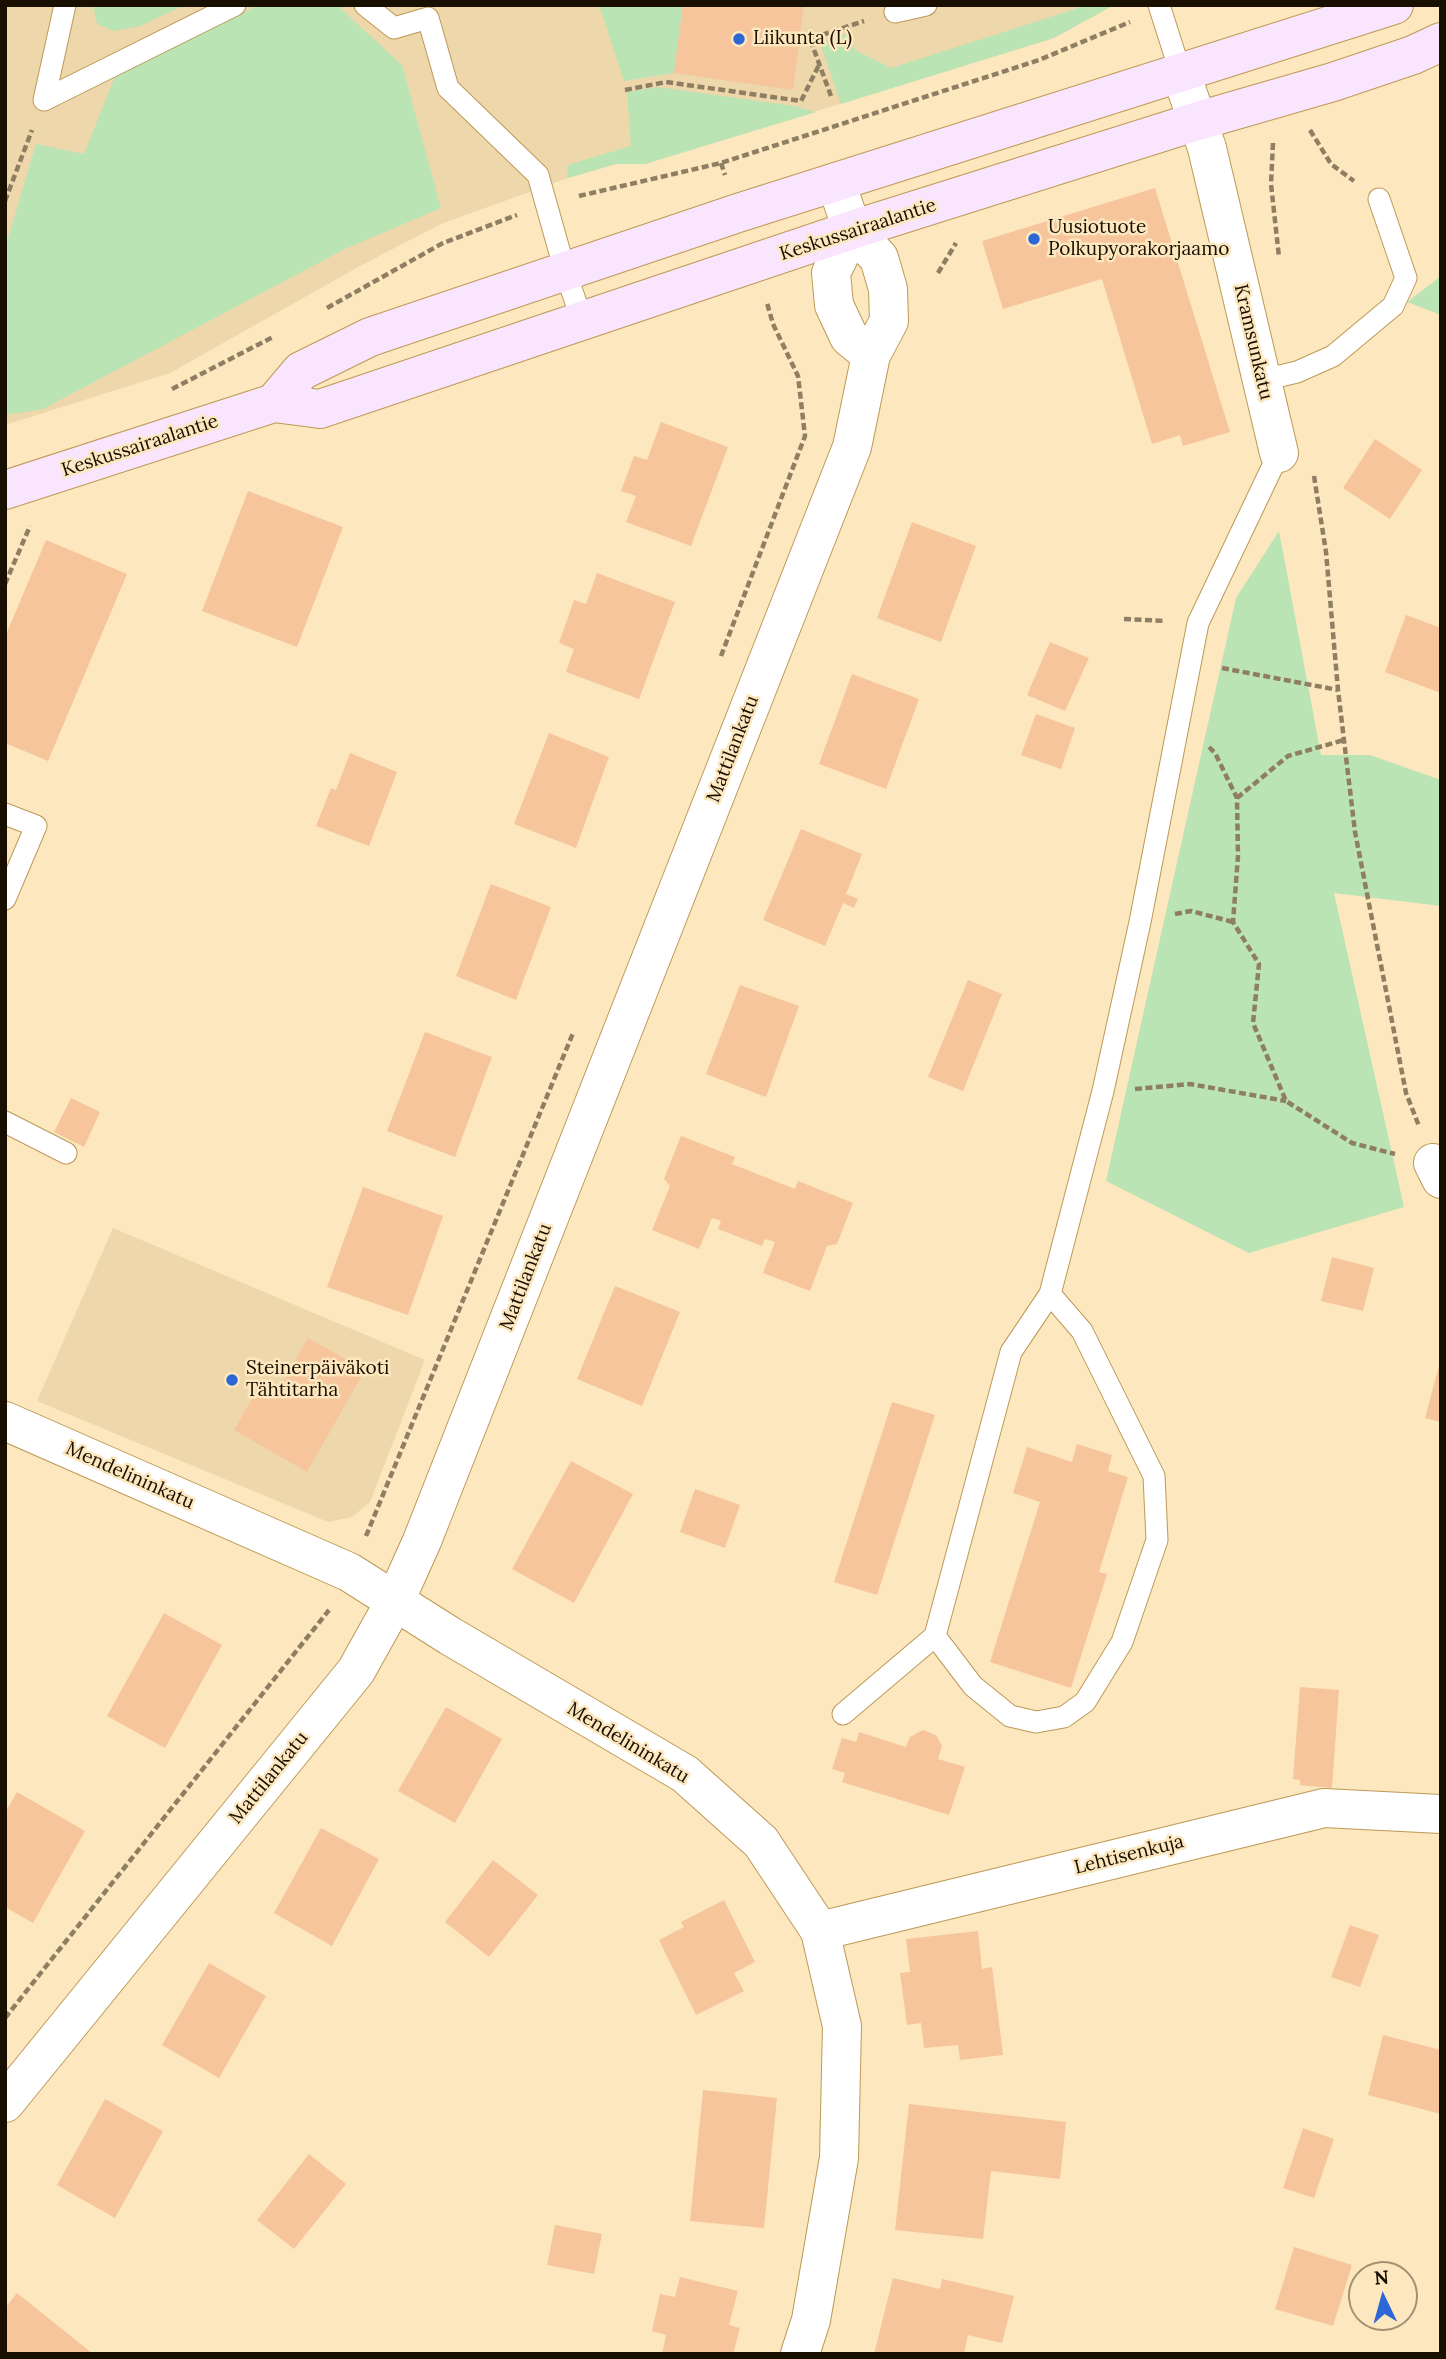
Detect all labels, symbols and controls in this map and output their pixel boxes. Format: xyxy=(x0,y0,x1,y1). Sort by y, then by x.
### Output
place label: Liikunta (L) xyxy=(753,28,852,50)
marker: Liikunta (L) xyxy=(731,31,747,47)
street label: Keskussairaalantie xyxy=(777,194,939,266)
place label: Uusiotuote Polkupyorakorjaamo xyxy=(1048,217,1229,261)
marker: Uusiotuote Polkupyorakorjaamo xyxy=(1026,231,1042,247)
street label: Kramsunkatu xyxy=(1229,282,1277,402)
street label: Keskussairaalantie xyxy=(59,410,221,482)
street label: Mattilankatu xyxy=(702,692,764,806)
street label: Mattilankatu xyxy=(495,1220,557,1334)
place label: Steinerpäiväkoti Tähtitarha xyxy=(246,1358,389,1402)
marker: Steinerpäiväkoti Tähtitarha xyxy=(224,1372,240,1388)
street label: Mendelininkatu xyxy=(62,1437,198,1515)
street label: Mendelininkatu xyxy=(563,1698,693,1788)
street label: Mattilankatu xyxy=(225,1727,313,1829)
street label: Lehtisenkuja xyxy=(1072,1830,1186,1880)
north arrow xyxy=(1348,2261,1418,2331)
text: N xyxy=(1373,2264,1390,2290)

